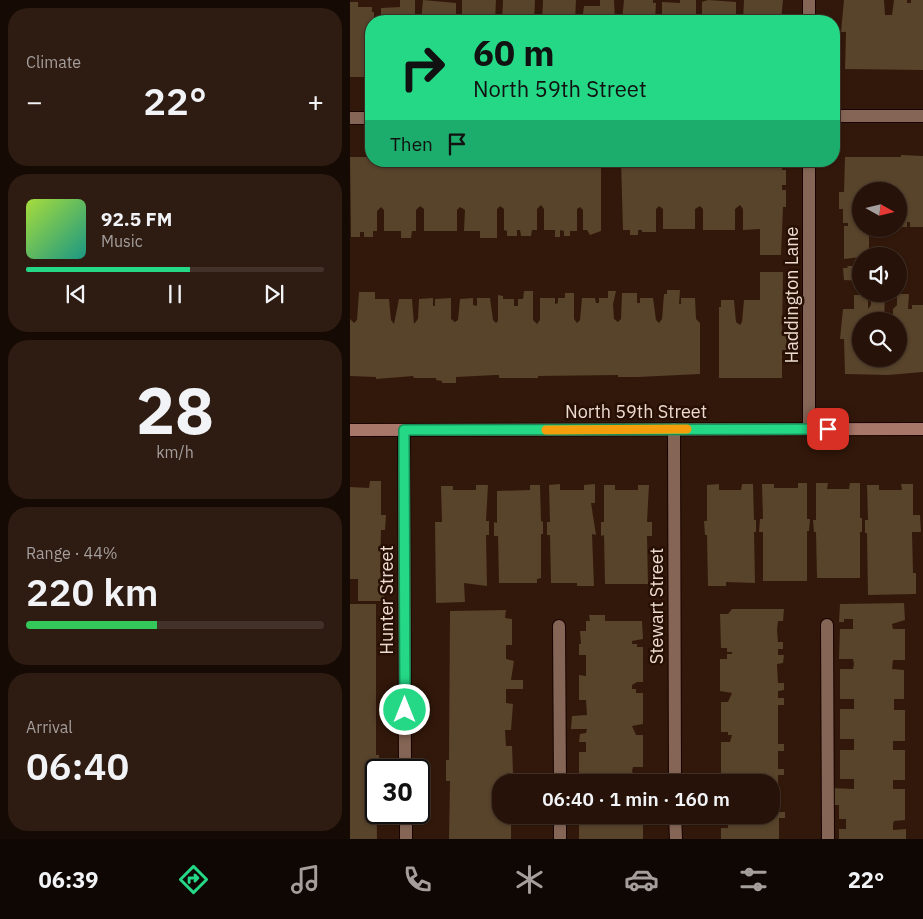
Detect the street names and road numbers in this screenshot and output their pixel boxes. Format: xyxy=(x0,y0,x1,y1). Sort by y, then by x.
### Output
street label: Haddington Lane xyxy=(780,226,803,363)
street label: North 59th Street xyxy=(565,400,707,423)
street label: Hunter Street xyxy=(375,545,398,655)
street label: Stewart Street xyxy=(645,548,668,664)

